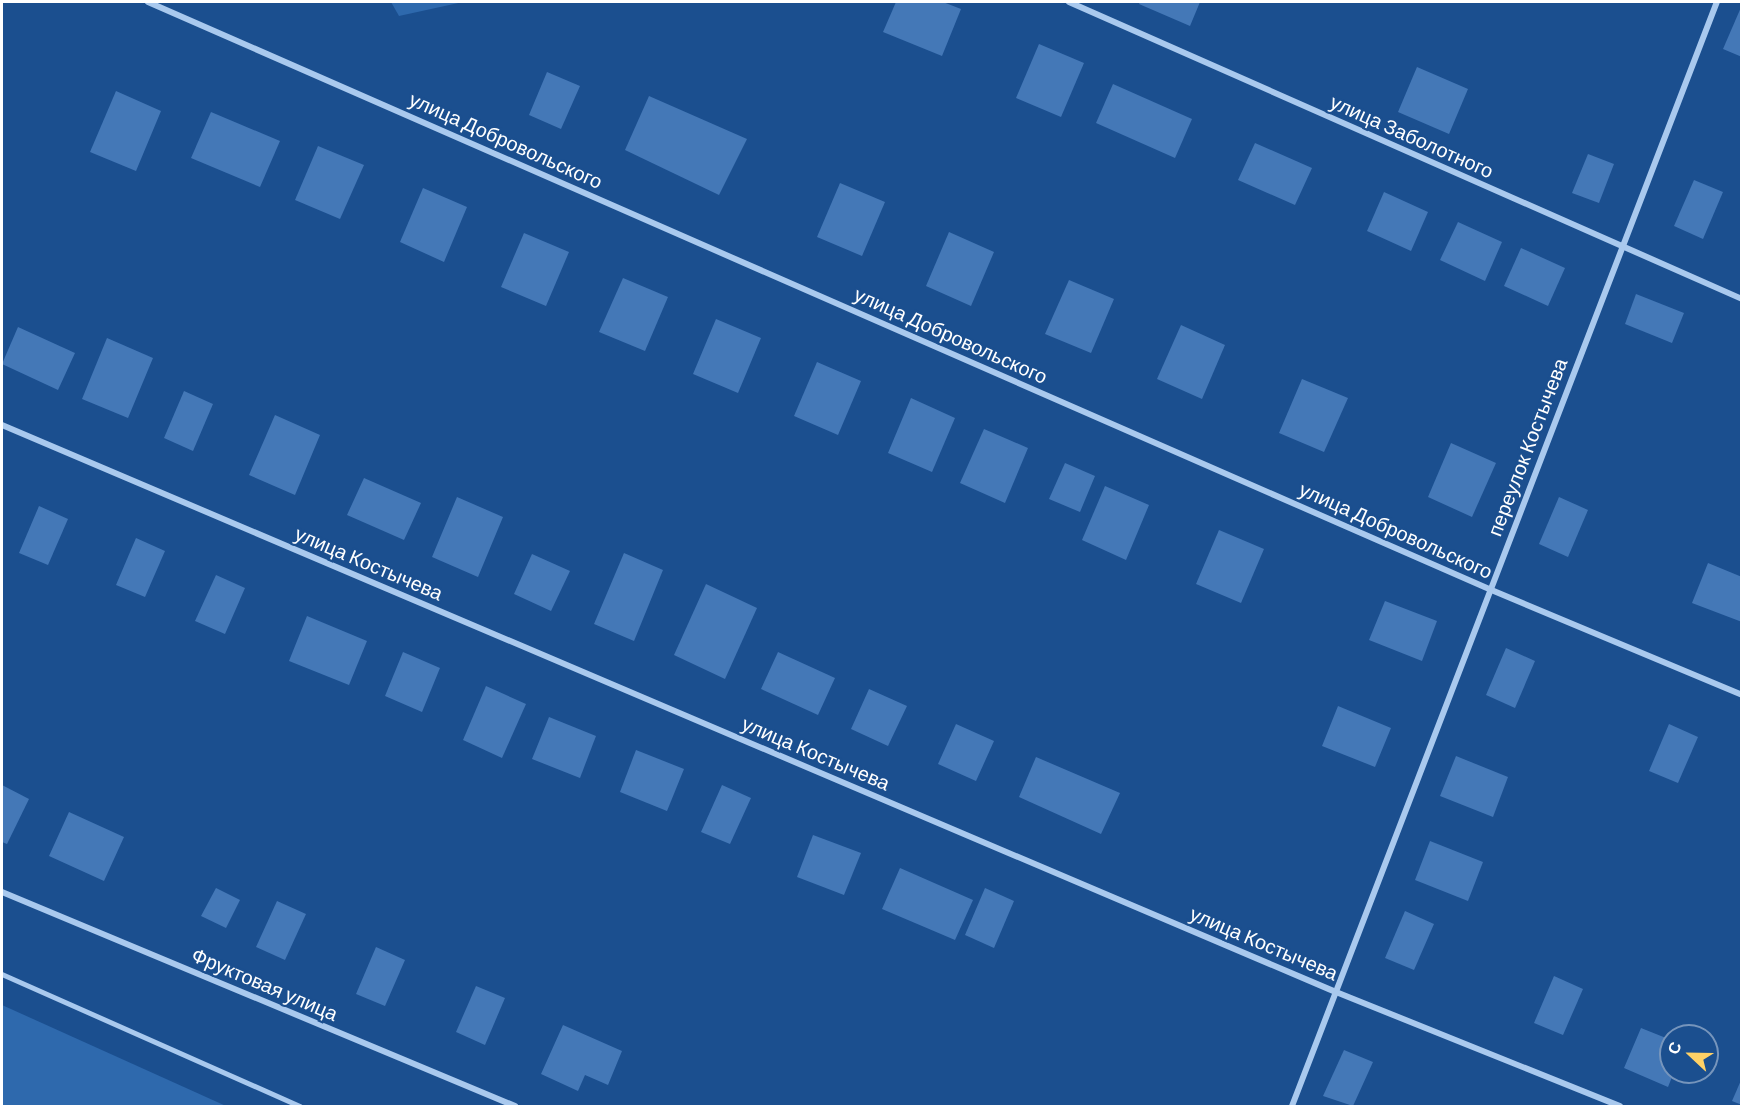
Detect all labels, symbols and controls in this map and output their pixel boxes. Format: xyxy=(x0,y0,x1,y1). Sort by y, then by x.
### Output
street label: улица Добровольского xyxy=(406,87,606,193)
street label: улица Заболотного xyxy=(1327,89,1497,183)
street label: улица Добровольского xyxy=(851,282,1051,388)
street label: переулок Костычева xyxy=(1482,355,1572,539)
street label: улица Добровольского xyxy=(1296,477,1496,583)
street label: улица Костычева xyxy=(291,521,447,605)
street label: улица Костычева xyxy=(738,711,894,795)
street label: улица Костычева xyxy=(1186,901,1342,985)
street label: Фруктовая улица xyxy=(188,942,342,1026)
north arrow xyxy=(1659,1024,1719,1084)
text: С xyxy=(1663,1039,1685,1057)

